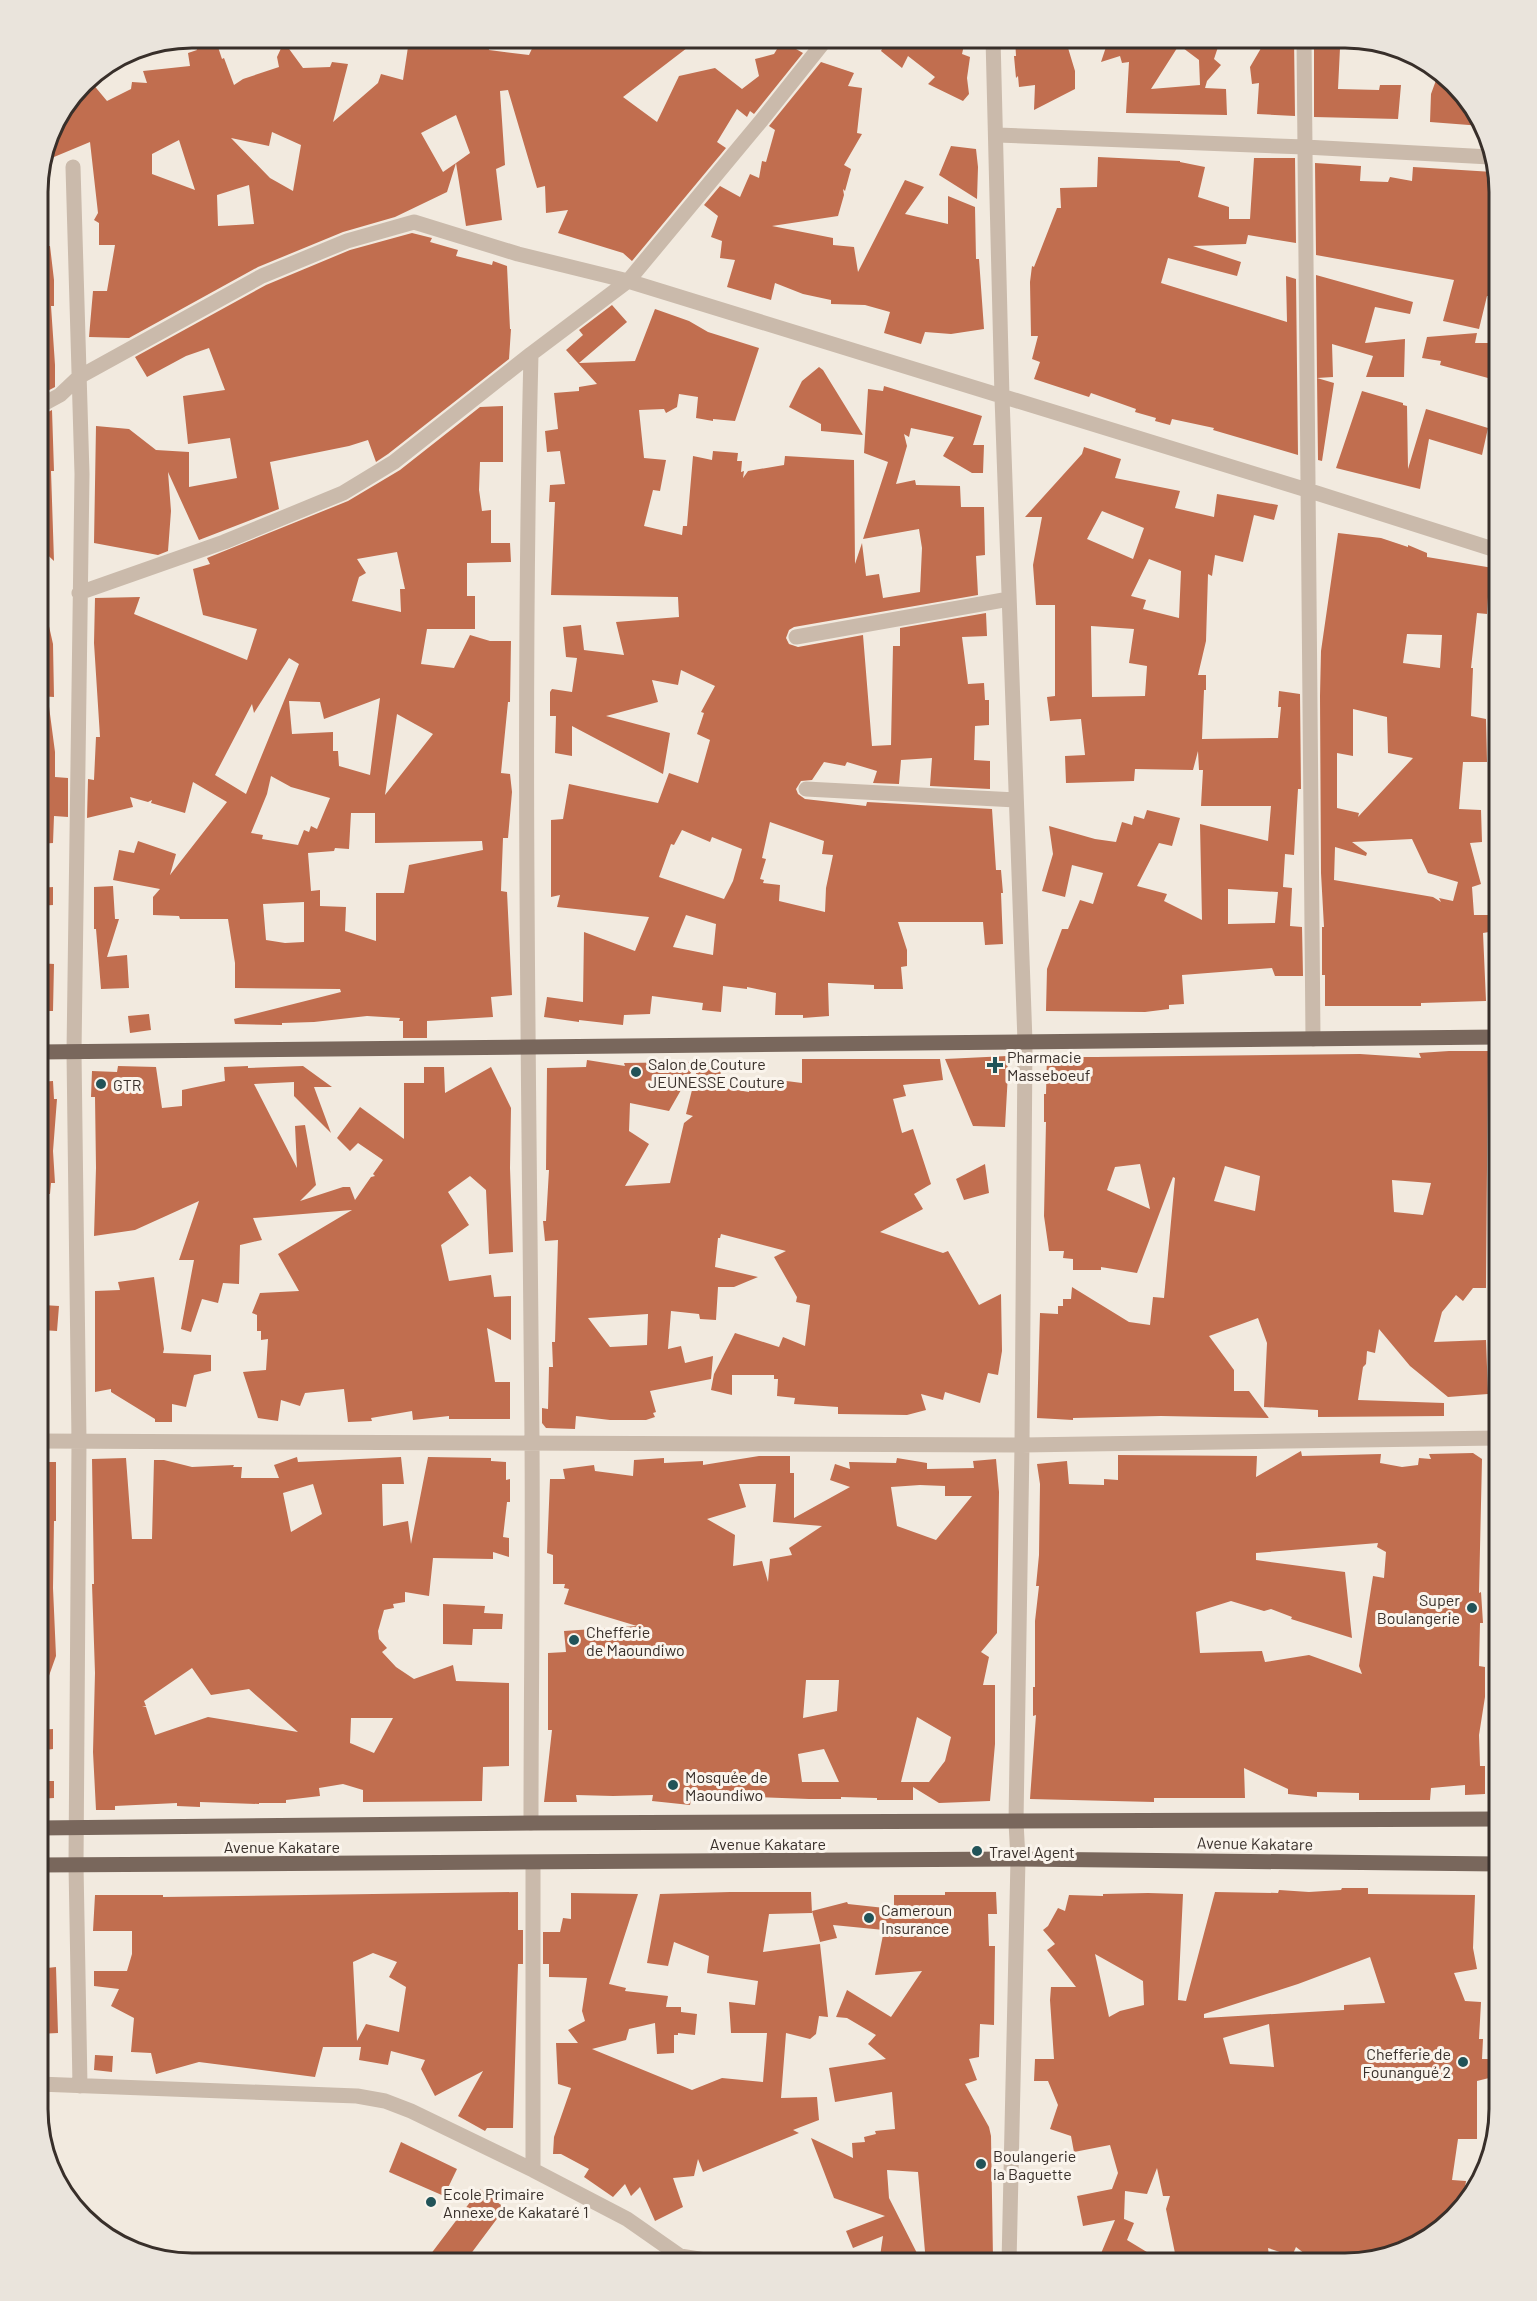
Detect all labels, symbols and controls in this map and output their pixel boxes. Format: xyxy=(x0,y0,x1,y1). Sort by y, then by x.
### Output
place label: Pharmacie Masseboeuf xyxy=(1007,1047,1091,1084)
place label: Salon de Couture JEUNESSE Couture xyxy=(648,1054,785,1091)
marker: Pharmacie Masseboeuf xyxy=(988,1058,1002,1072)
marker: Salon de Couture JEUNESSE Couture xyxy=(629,1065,643,1079)
place label: GTR xyxy=(113,1075,142,1094)
marker: GTR xyxy=(94,1077,108,1091)
place label: Super Boulangerie xyxy=(1377,1590,1460,1627)
marker: Super Boulangerie xyxy=(1465,1601,1479,1615)
place label: Chefferie de Maoundiwo xyxy=(586,1622,685,1659)
marker: Chefferie de Maoundiwo xyxy=(567,1633,581,1647)
place label: Mosquée de Maoundiwo xyxy=(685,1767,768,1804)
marker: Mosquée de Maoundiwo xyxy=(666,1778,680,1792)
street label: Avenue Kakatare xyxy=(1197,1832,1313,1854)
street label: Avenue Kakatare xyxy=(710,1834,826,1853)
street label: Avenue Kakatare xyxy=(224,1837,340,1856)
place label: Travel Agent xyxy=(989,1842,1075,1861)
marker: Travel Agent xyxy=(970,1844,984,1858)
place label: Cameroun Insurance xyxy=(881,1900,952,1937)
marker: Cameroun Insurance xyxy=(862,1911,876,1925)
place label: Chefferie de Founangué 2 xyxy=(1362,2044,1451,2081)
marker: Chefferie de Founangué 2 xyxy=(1456,2055,1470,2069)
place label: Boulangerie la Baguette xyxy=(993,2146,1076,2183)
marker: Boulangerie la Baguette xyxy=(974,2157,988,2171)
place label: Ecole Primaire Annexe de Kakataré 1 xyxy=(443,2184,589,2221)
marker: Ecole Primaire Annexe de Kakataré 1 xyxy=(424,2195,438,2209)

